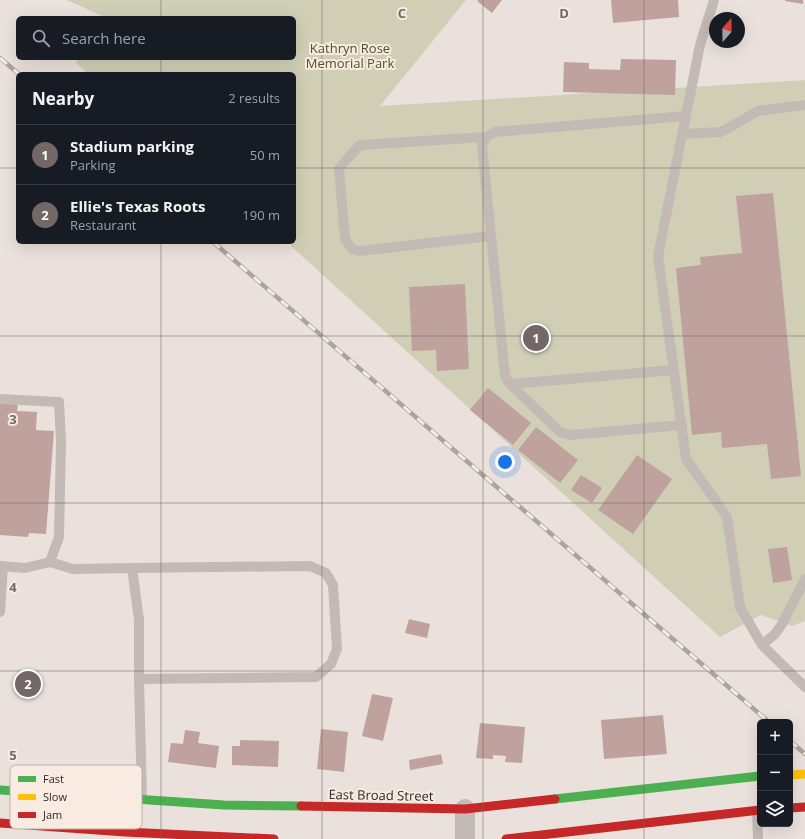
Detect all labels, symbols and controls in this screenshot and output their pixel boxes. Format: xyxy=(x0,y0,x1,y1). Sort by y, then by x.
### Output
text: C xyxy=(398,4,406,22)
text: D xyxy=(559,4,569,22)
north arrow xyxy=(709,12,745,48)
search box xyxy=(16,16,296,60)
icon: search xyxy=(30,27,52,49)
text: Search here xyxy=(62,28,146,48)
park label: Kathryn Rose Memorial Park xyxy=(306,39,394,72)
text: Nearby xyxy=(32,87,94,110)
text: 2 results xyxy=(228,89,280,107)
text: Stadium parking xyxy=(70,136,194,156)
text: 1 xyxy=(41,146,49,164)
text: 50 m xyxy=(250,146,280,164)
text: Parking xyxy=(70,156,116,174)
text: Ellie's Texas Roots xyxy=(70,196,205,216)
text: 2 xyxy=(41,206,49,224)
text: 190 m xyxy=(242,206,280,224)
text: Restaurant xyxy=(70,216,137,234)
pin: 1 xyxy=(523,323,549,353)
text: 3 xyxy=(9,410,17,428)
your location xyxy=(495,452,515,472)
text: 4 xyxy=(9,578,17,596)
pin: 2 xyxy=(15,669,41,699)
map controls xyxy=(757,719,793,827)
button: + xyxy=(757,719,793,755)
text: 5 xyxy=(9,746,17,764)
button: − xyxy=(757,755,793,791)
legend xyxy=(10,765,142,829)
text: Fast xyxy=(43,771,64,786)
street label: East Broad Street xyxy=(328,785,434,805)
text: Slow xyxy=(43,789,67,804)
button: layers xyxy=(757,791,793,827)
text: Jam xyxy=(42,807,62,822)

